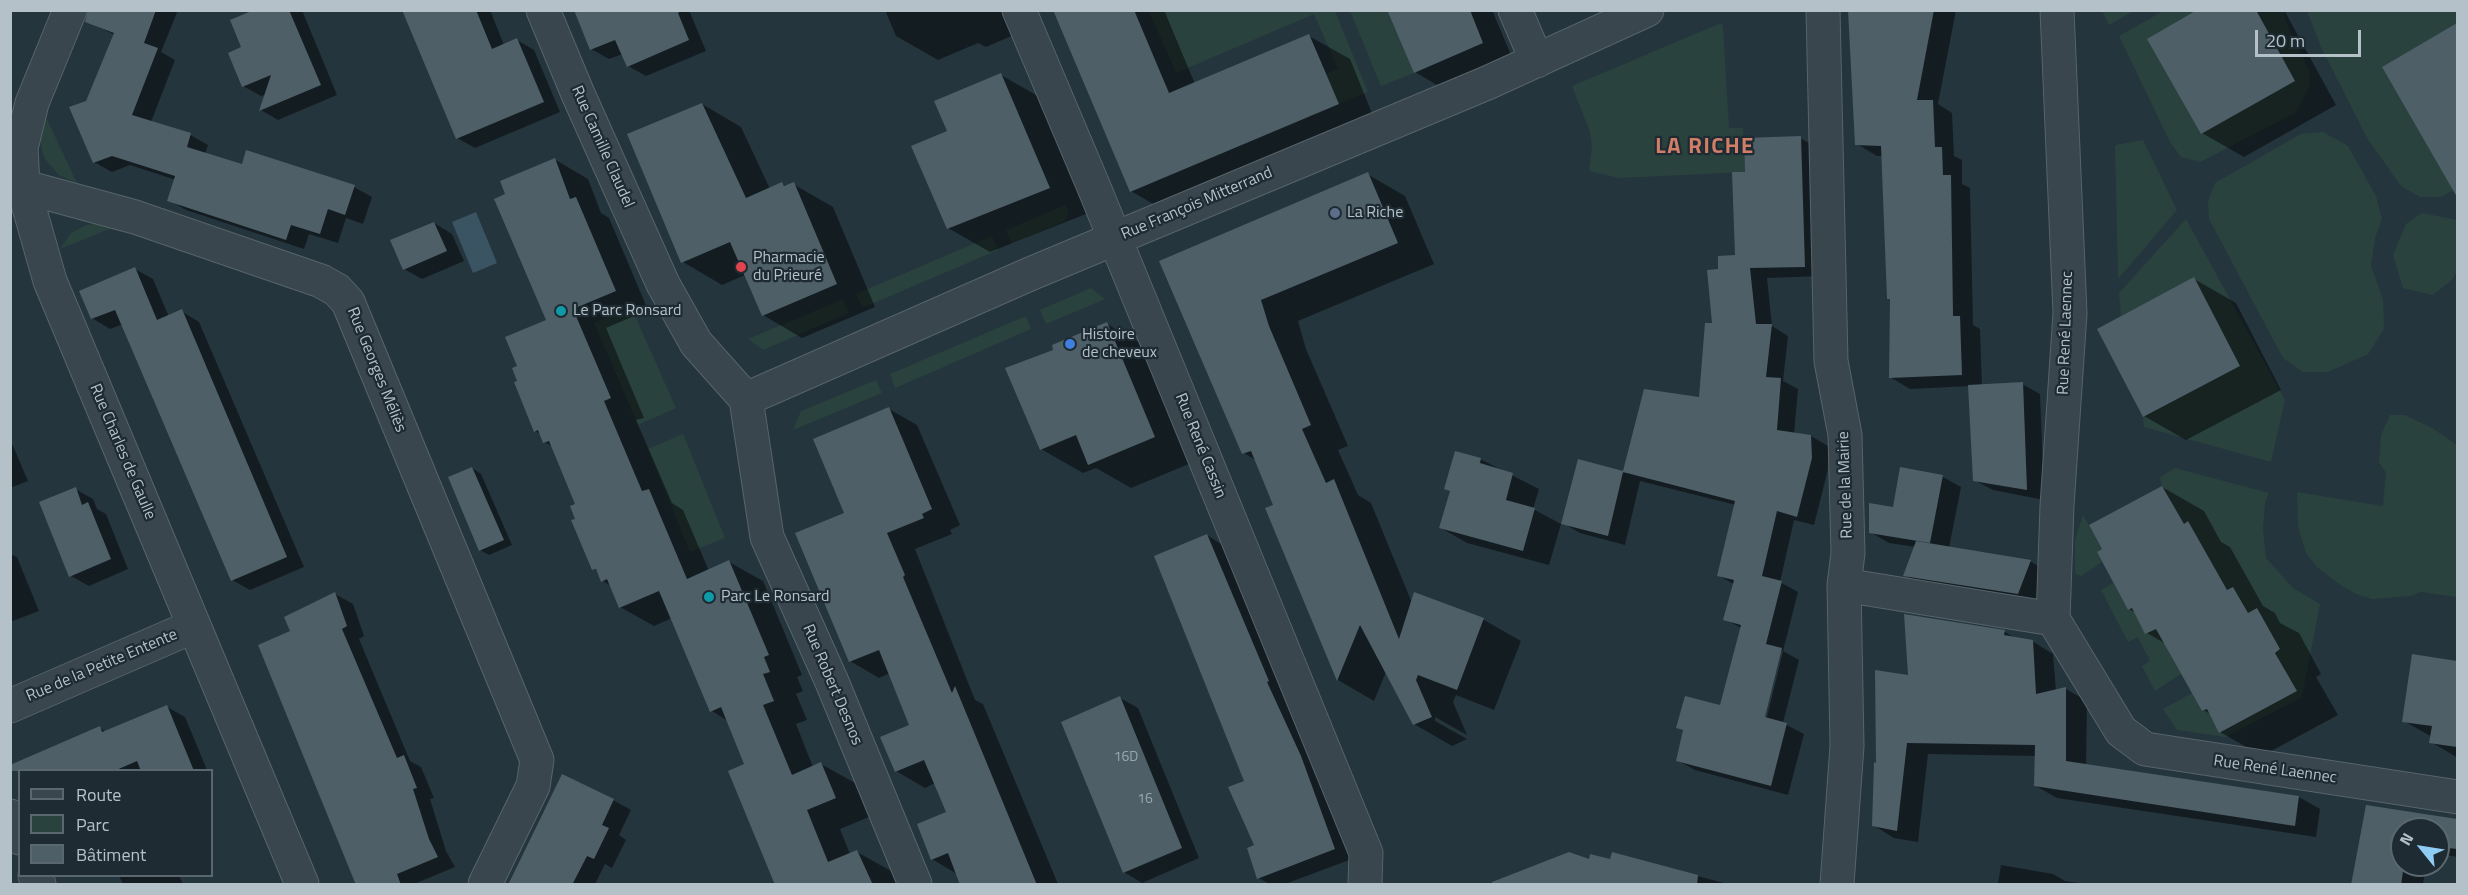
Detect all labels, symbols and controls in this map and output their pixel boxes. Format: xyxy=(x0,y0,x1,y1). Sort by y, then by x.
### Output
scale bar xyxy=(2258,18,2364,56)
text: 20 m xyxy=(2266,27,2305,54)
street label: Rue Camille Claudel xyxy=(566,83,638,211)
district label: LA RICHE xyxy=(1655,135,1755,161)
street label: Rue François Mitterrand xyxy=(1119,163,1275,245)
place label: La Riche xyxy=(1347,203,1403,223)
marker: La Riche xyxy=(1328,206,1342,220)
place label: Pharmacie du Prieuré xyxy=(753,248,825,286)
marker: Pharmacie du Prieuré xyxy=(734,260,748,274)
street label: Rue René Laennec xyxy=(2054,271,2078,395)
place label: Le Parc Ronsard xyxy=(573,301,681,321)
marker: Le Parc Ronsard xyxy=(554,304,568,318)
street label: Rue Georges Méliès xyxy=(342,305,410,435)
place label: Histoire de cheveux xyxy=(1082,325,1157,363)
marker: Histoire de cheveux xyxy=(1063,337,1077,351)
street label: Rue Charles de Gaulle xyxy=(85,381,159,523)
street label: Rue René Cassin xyxy=(1170,391,1230,501)
street label: Rue de la Mairie xyxy=(1835,431,1857,539)
place label: Parc Le Ronsard xyxy=(721,587,829,607)
marker: Parc Le Ronsard xyxy=(702,590,716,604)
street label: Rue Robert Desnos xyxy=(798,622,866,748)
street label: Rue de la Petite Entente xyxy=(24,625,180,707)
house number: 16D xyxy=(1114,750,1138,766)
street label: Rue René Laennec xyxy=(2212,752,2338,788)
legend xyxy=(18,769,213,877)
text: Route xyxy=(76,781,121,808)
house number: 16 xyxy=(1137,792,1153,808)
text: Parc xyxy=(76,811,110,838)
north arrow xyxy=(2390,817,2450,877)
text: N xyxy=(2393,828,2419,850)
text: Bâtiment xyxy=(76,841,146,868)

